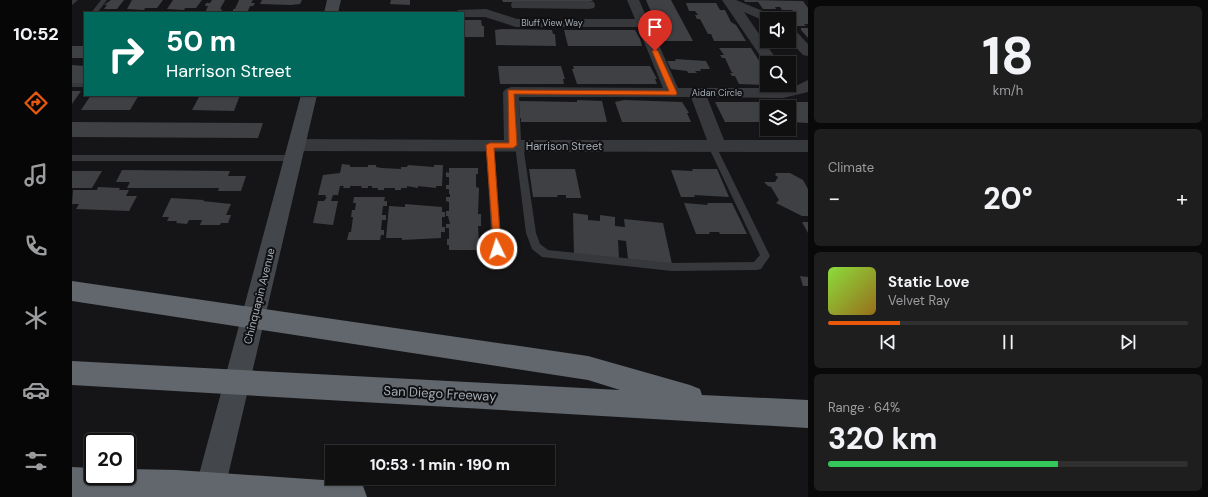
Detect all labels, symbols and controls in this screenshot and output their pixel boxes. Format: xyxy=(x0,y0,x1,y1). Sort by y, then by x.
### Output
pin xyxy=(638,10,672,51)
map controls xyxy=(760,12,796,136)
button: sound xyxy=(760,12,796,48)
icon: arrive xyxy=(644,16,666,38)
street label: Bluff View Way xyxy=(521,17,583,29)
text: 10:52 xyxy=(13,22,59,46)
text: 18 xyxy=(982,22,1034,90)
text: 50 m xyxy=(166,23,236,60)
icon: right xyxy=(100,28,152,80)
button: search xyxy=(760,56,796,92)
text: Harrison Street xyxy=(166,59,292,83)
text: km/h xyxy=(993,82,1023,99)
street label: Aidan Circle xyxy=(692,87,742,99)
icon: directions xyxy=(22,89,50,117)
button: layers xyxy=(760,100,796,136)
street label: Harrison Street xyxy=(526,139,602,153)
text: Climate xyxy=(828,159,874,176)
icon: music xyxy=(22,161,50,189)
text: 20° xyxy=(983,179,1033,218)
text: − xyxy=(828,184,840,213)
text: + xyxy=(1176,184,1188,213)
position arrow xyxy=(476,228,518,270)
icon: phone xyxy=(22,232,50,260)
street label: Chinquapin Avenue xyxy=(240,247,278,345)
text: Static Love xyxy=(888,272,969,292)
text: Velvet Ray xyxy=(888,292,950,309)
icon: climate xyxy=(22,304,50,332)
icon: previous xyxy=(877,331,899,353)
icon: pause xyxy=(997,331,1019,353)
icon: next xyxy=(1117,331,1139,353)
icon: car xyxy=(22,376,50,404)
street label: San Diego Freeway xyxy=(383,382,497,405)
text: Range · 64% xyxy=(828,399,900,416)
text: 320 km xyxy=(828,419,937,458)
speed limit sign: 20 xyxy=(84,433,136,485)
icon: filters xyxy=(22,447,50,475)
text: 10:53 · 1 min · 190 m xyxy=(370,455,510,475)

